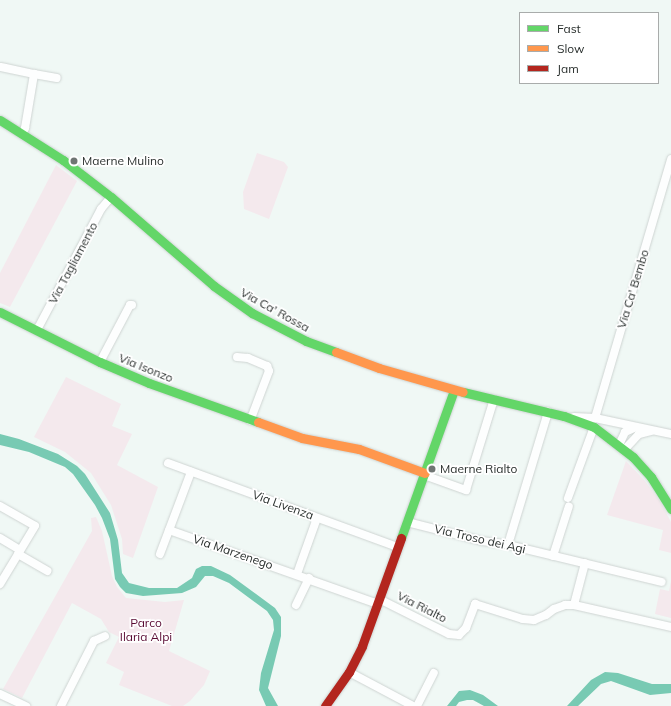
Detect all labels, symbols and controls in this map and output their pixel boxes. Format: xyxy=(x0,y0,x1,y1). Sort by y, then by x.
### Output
legend xyxy=(519,12,659,84)
text: Fast xyxy=(557,21,581,36)
text: Slow xyxy=(557,41,585,56)
text: Jam xyxy=(557,61,579,76)
place label: Maerne Mulino xyxy=(82,154,164,168)
marker: Maerne Mulino xyxy=(69,156,79,166)
street label: Via Tagliamento xyxy=(45,220,101,306)
street label: Via Ca' Bembo xyxy=(614,248,652,330)
street label: Via Ca' Rossa xyxy=(238,285,312,335)
street label: Via Isonzo xyxy=(117,351,175,385)
place label: Maerne Rialto xyxy=(440,462,517,476)
marker: Maerne Rialto xyxy=(427,464,437,474)
street label: Via Livenza xyxy=(250,487,316,523)
street label: Via Troso dei Agi xyxy=(433,521,527,557)
street label: Via Marzenego xyxy=(191,532,275,572)
street label: Via Rialto xyxy=(395,588,449,626)
park label: Parco Ilaria Alpi xyxy=(120,616,172,644)

